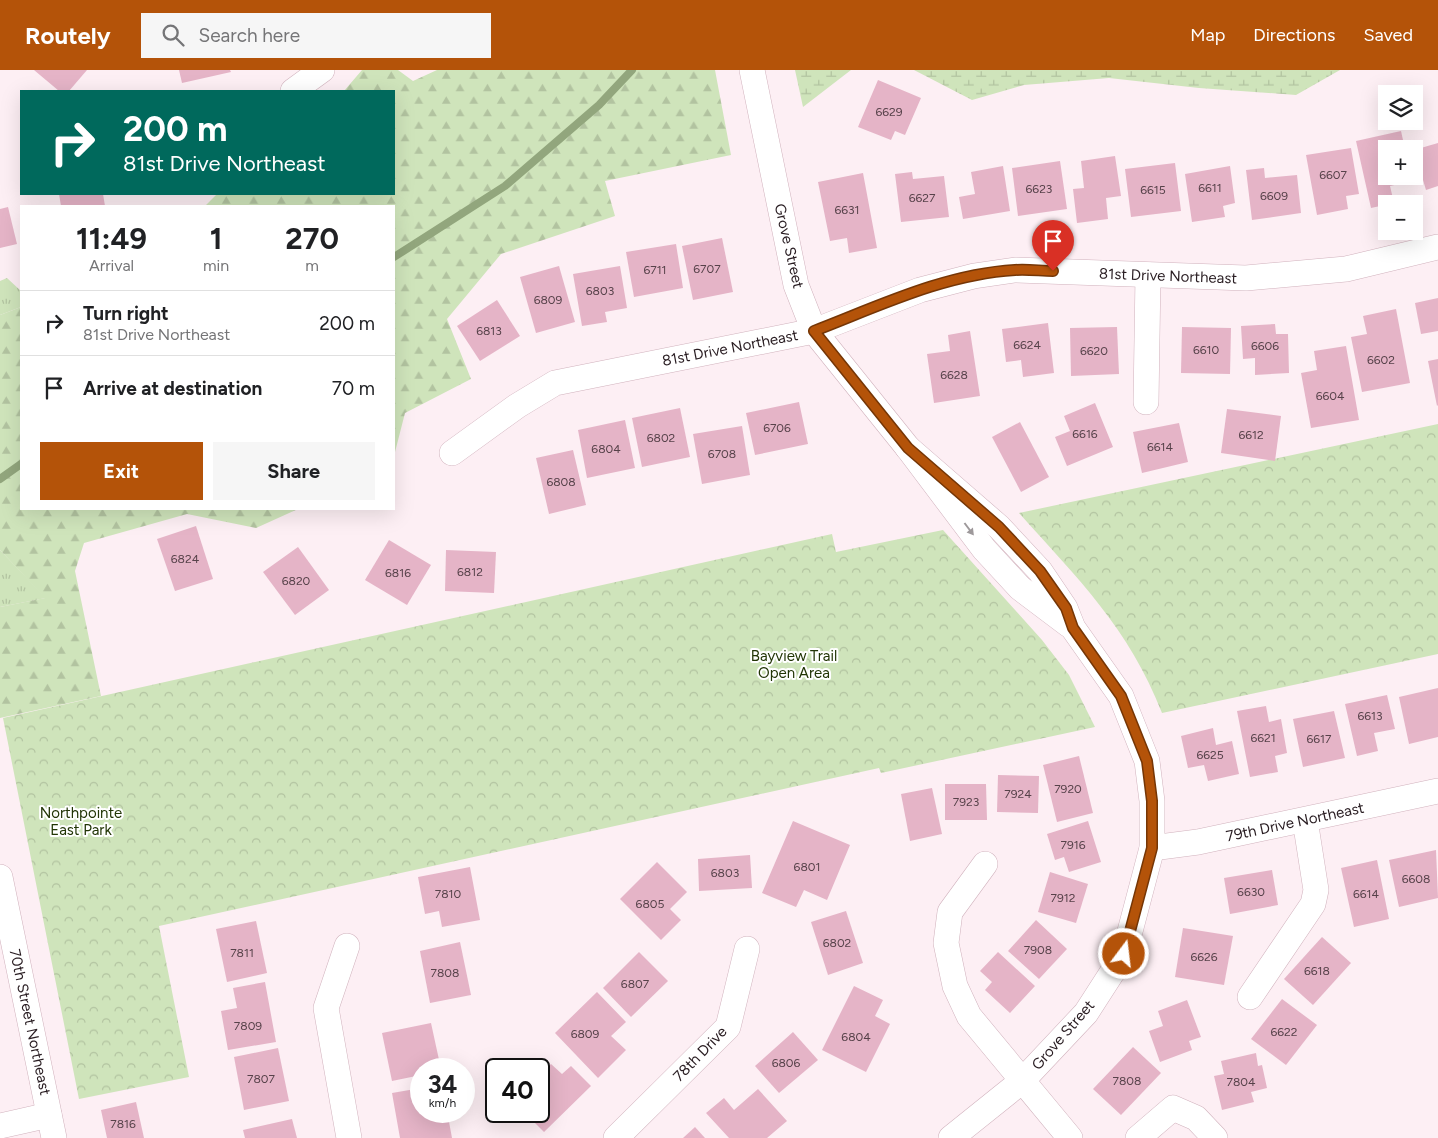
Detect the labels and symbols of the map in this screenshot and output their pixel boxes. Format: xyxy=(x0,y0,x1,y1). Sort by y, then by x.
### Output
house number: 6629 xyxy=(875,105,903,119)
house number: 6607 xyxy=(1319,168,1347,182)
house number: 6611 xyxy=(1198,181,1222,195)
house number: 6623 xyxy=(1026,182,1052,196)
house number: 6615 xyxy=(1140,183,1166,197)
house number: 6609 xyxy=(1260,189,1288,203)
house number: 6627 xyxy=(909,191,936,205)
street label: Grove Street xyxy=(771,202,808,290)
house number: 6631 xyxy=(834,203,860,217)
pin xyxy=(1032,220,1074,271)
house number: 6707 xyxy=(693,262,721,276)
house number: 6711 xyxy=(643,263,667,277)
street label: 81st Drive Northeast xyxy=(1099,265,1238,287)
house number: 6803 xyxy=(586,284,614,298)
house number: 6809 xyxy=(534,293,563,307)
house number: 6813 xyxy=(476,324,502,338)
street label: 81st Drive Northeast xyxy=(661,326,800,370)
house number: 6624 xyxy=(1013,338,1041,352)
house number: 6606 xyxy=(1251,339,1279,353)
house number: 6610 xyxy=(1193,343,1219,357)
house number: 6620 xyxy=(1080,344,1108,358)
house number: 6602 xyxy=(1367,353,1395,367)
house number: 6628 xyxy=(940,368,968,382)
house number: 6604 xyxy=(1316,389,1345,403)
house number: 6706 xyxy=(763,421,791,435)
house number: 6616 xyxy=(1072,427,1098,441)
house number: 6612 xyxy=(1238,428,1264,442)
house number: 6802 xyxy=(647,431,675,445)
house number: 6614 xyxy=(1147,440,1174,454)
house number: 6804 xyxy=(591,442,621,456)
house number: 6708 xyxy=(708,447,736,461)
house number: 6808 xyxy=(546,475,576,489)
one-way arrow xyxy=(964,522,974,536)
house number: 6824 xyxy=(171,552,200,566)
house number: 6812 xyxy=(457,565,483,579)
house number: 6816 xyxy=(385,566,411,580)
house number: 6820 xyxy=(282,574,311,588)
park label: Bayview Trail Open Area xyxy=(751,647,837,682)
house number: 6613 xyxy=(1357,709,1383,723)
house number: 6621 xyxy=(1250,731,1276,745)
house number: 6617 xyxy=(1307,732,1332,746)
house number: 6625 xyxy=(1196,748,1224,762)
house number: 7920 xyxy=(1054,782,1082,796)
house number: 7924 xyxy=(1004,787,1032,801)
house number: 7923 xyxy=(953,795,979,809)
street label: 79th Drive Northeast xyxy=(1224,799,1366,845)
park label: Northpointe East Park xyxy=(40,804,122,839)
house number: 7916 xyxy=(1061,838,1086,852)
house number: 6801 xyxy=(794,860,820,874)
house number: 6803 xyxy=(711,866,739,880)
house number: 6608 xyxy=(1402,872,1430,886)
house number: 6630 xyxy=(1237,885,1265,899)
house number: 7810 xyxy=(435,887,462,901)
house number: 6614 xyxy=(1353,887,1380,901)
house number: 7912 xyxy=(1051,891,1075,905)
house number: 6805 xyxy=(636,897,664,911)
position arrow xyxy=(1097,927,1149,979)
house number: 6802 xyxy=(823,936,851,950)
house number: 7908 xyxy=(1024,943,1052,957)
house number: 7811 xyxy=(230,946,254,960)
street label: 70th Street Northeast xyxy=(6,947,54,1097)
house number: 6626 xyxy=(1190,950,1218,964)
house number: 6618 xyxy=(1304,964,1330,978)
house number: 7808 xyxy=(431,966,459,980)
house number: 6807 xyxy=(621,977,650,991)
street label: Grove Street xyxy=(1028,996,1098,1074)
house number: 7809 xyxy=(234,1019,262,1033)
street label: 78th Drive xyxy=(669,1023,731,1085)
house number: 6622 xyxy=(1270,1025,1298,1039)
house number: 6809 xyxy=(571,1027,600,1041)
house number: 6804 xyxy=(841,1030,871,1044)
house number: 6806 xyxy=(772,1056,801,1070)
speed limit sign: 40 xyxy=(485,1058,550,1123)
house number: 7807 xyxy=(247,1072,276,1086)
house number: 7808 xyxy=(1113,1074,1141,1088)
house number: 7804 xyxy=(1227,1075,1256,1089)
house number: 7816 xyxy=(110,1117,136,1131)

